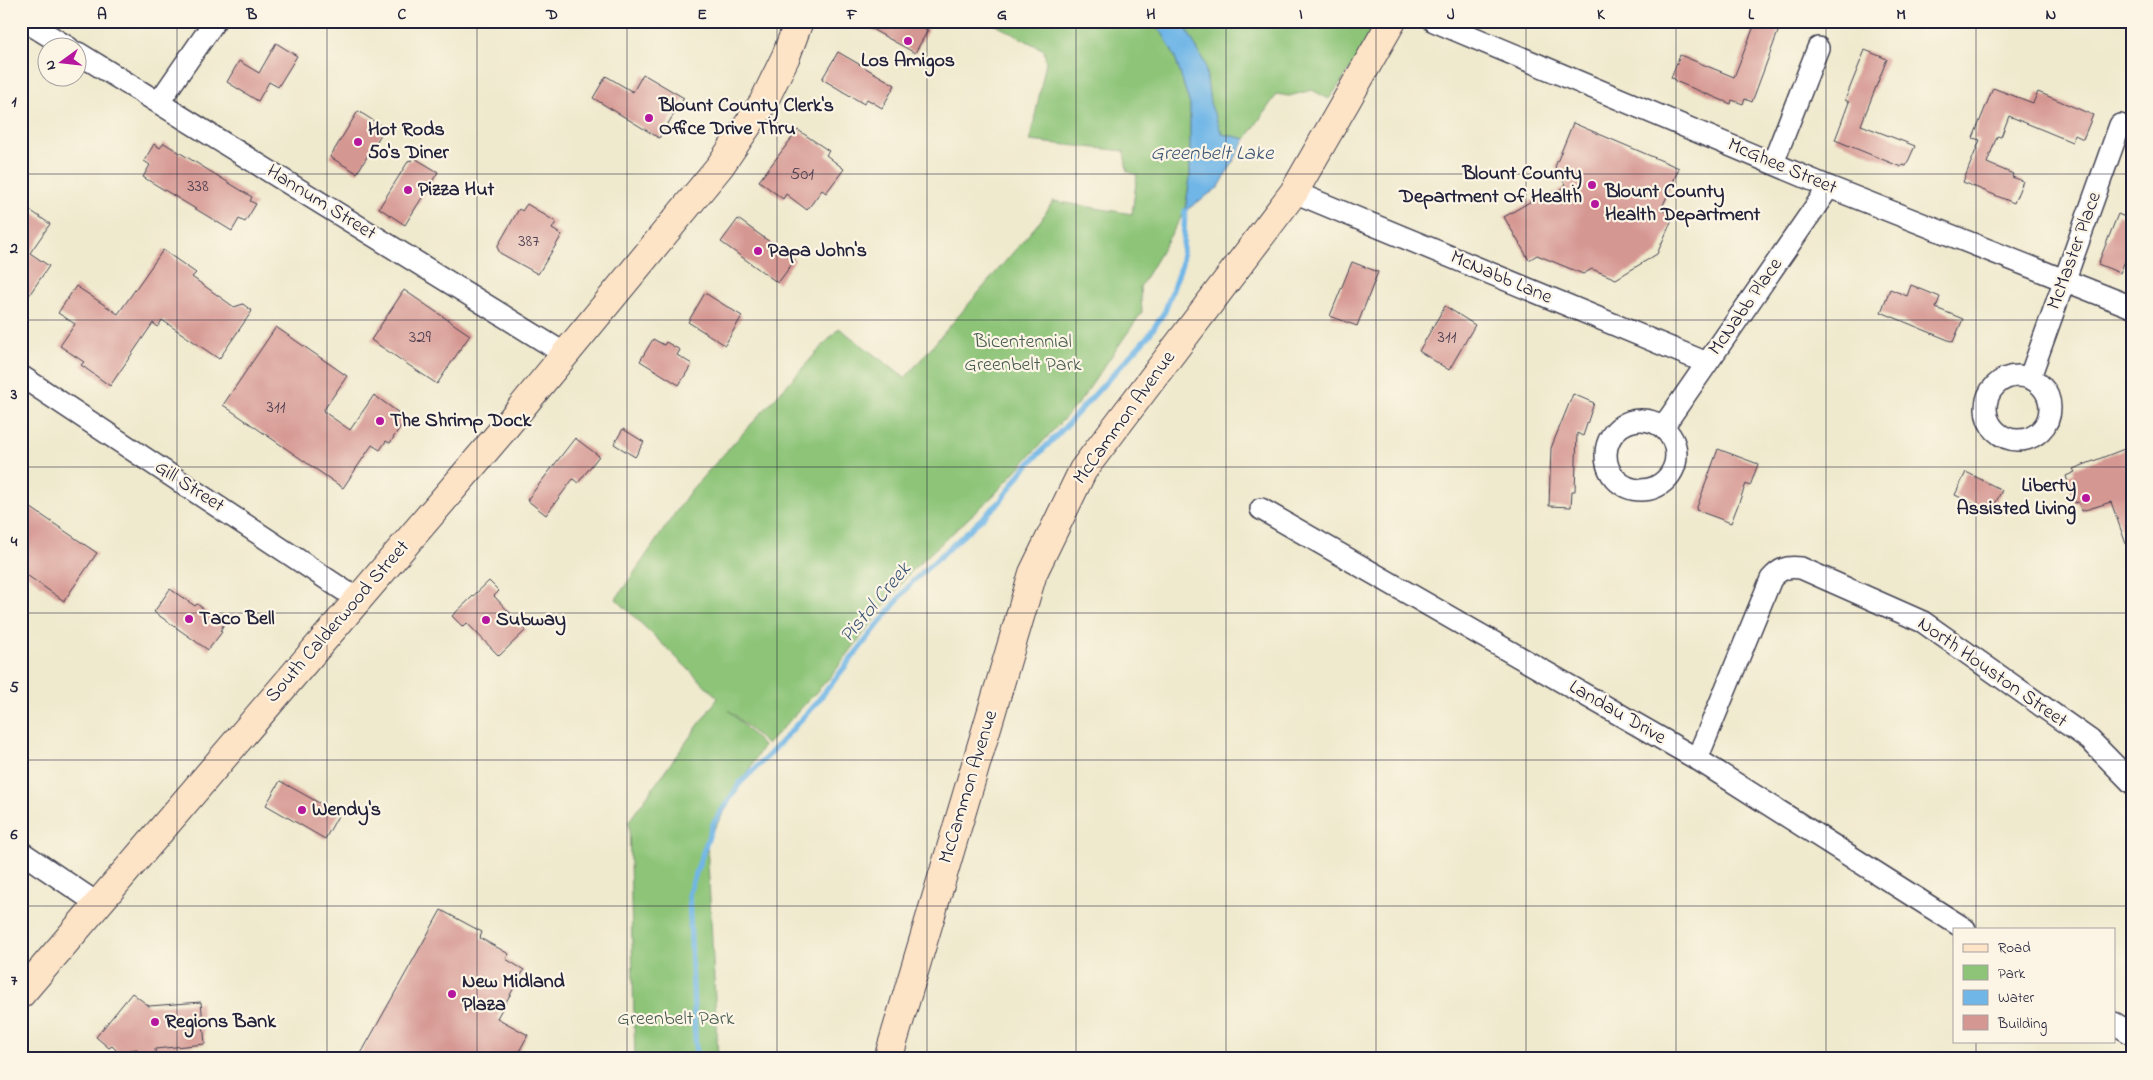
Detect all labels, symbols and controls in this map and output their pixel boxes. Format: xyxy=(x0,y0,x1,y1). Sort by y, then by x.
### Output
text: A xyxy=(97,3,107,27)
text: B xyxy=(246,3,258,27)
text: C xyxy=(398,3,407,27)
text: D xyxy=(545,3,558,27)
text: E xyxy=(697,3,707,27)
text: F xyxy=(846,3,858,27)
text: G xyxy=(997,3,1007,27)
text: H xyxy=(1146,3,1156,27)
text: I xyxy=(1299,3,1303,27)
text: J xyxy=(1447,3,1455,27)
text: K xyxy=(1597,3,1606,27)
text: L xyxy=(1748,3,1755,27)
text: M xyxy=(1896,3,1906,27)
text: N xyxy=(2046,3,2057,27)
marker: Los Amigos xyxy=(902,35,914,47)
north arrow xyxy=(38,38,88,88)
place label: Los Amigos xyxy=(861,47,955,77)
text: N xyxy=(40,58,62,72)
text: 1 xyxy=(11,90,17,114)
place label: Blount County Clerk's Office Drive Thru xyxy=(658,92,834,144)
marker: Blount County Clerk's Office Drive Thru xyxy=(643,112,655,124)
place label: Hot Rods 50's Diner xyxy=(368,116,449,168)
street label: McGhee Street xyxy=(1723,131,1841,203)
marker: Hot Rods 50's Diner xyxy=(352,136,364,148)
water label: Greenbelt Lake xyxy=(1151,139,1275,169)
street label: Hannum Street xyxy=(261,158,382,248)
place label: Blount County Department Of Health xyxy=(1398,160,1582,212)
house number: 501 xyxy=(790,162,814,188)
house number: 338 xyxy=(187,174,209,200)
place label: Pizza Hut xyxy=(418,176,495,205)
place label: Blount County Health Department xyxy=(1604,178,1761,230)
marker: Blount County Department Of Health xyxy=(1586,179,1598,191)
marker: Pizza Hut xyxy=(402,184,414,196)
street label: McMaster Place xyxy=(2040,188,2110,314)
marker: Blount County Health Department xyxy=(1589,198,1601,210)
house number: 387 xyxy=(518,229,540,255)
text: 2 xyxy=(9,237,18,261)
place label: Papa John's xyxy=(768,237,867,266)
street label: McNabb Lane xyxy=(1446,244,1556,312)
marker: Papa John's xyxy=(752,245,764,257)
street label: McNabb Place xyxy=(1702,252,1790,362)
house number: 329 xyxy=(409,325,431,351)
house number: 311 xyxy=(1438,325,1457,351)
park label: Bicentennial Greenbelt Park xyxy=(964,328,1082,380)
street label: McCammon Avenue xyxy=(1067,345,1183,491)
text: 3 xyxy=(10,383,18,407)
house number: 311 xyxy=(267,395,286,421)
place label: The Shrimp Dock xyxy=(390,407,532,436)
marker: The Shrimp Dock xyxy=(374,415,386,427)
street label: Gill Street xyxy=(148,454,230,521)
place label: Liberty Assisted Living xyxy=(1956,472,2076,525)
marker: Liberty Assisted Living xyxy=(2080,492,2092,504)
text: 4 xyxy=(10,530,18,554)
street label: South Calderwood Street xyxy=(259,534,417,710)
water label: Pistol Creek xyxy=(833,555,919,650)
place label: Taco Bell xyxy=(199,605,275,634)
place label: Subway xyxy=(496,606,566,636)
street label: North Houston Street xyxy=(1911,610,2073,736)
marker: Taco Bell xyxy=(183,613,195,625)
marker: Subway xyxy=(480,614,492,626)
street label: Landau Drive xyxy=(1563,673,1671,753)
text: 5 xyxy=(9,676,19,700)
street label: McCammon Avenue xyxy=(932,707,1006,867)
place label: Wendy's xyxy=(312,796,381,826)
marker: Wendy's xyxy=(296,804,308,816)
text: 6 xyxy=(9,823,18,847)
legend xyxy=(1953,928,2116,1042)
text: Road xyxy=(1998,937,2031,959)
text: Park xyxy=(1998,963,2026,985)
place label: New Midland Plaza xyxy=(462,968,566,1020)
text: 7 xyxy=(11,969,18,993)
text: Water xyxy=(1998,987,2034,1009)
marker: New Midland Plaza xyxy=(446,988,458,1000)
park label: Greenbelt Park xyxy=(617,1005,735,1034)
place label: Regions Bank xyxy=(165,1008,277,1038)
text: Building xyxy=(1997,1013,2047,1036)
marker: Regions Bank xyxy=(149,1016,161,1028)

